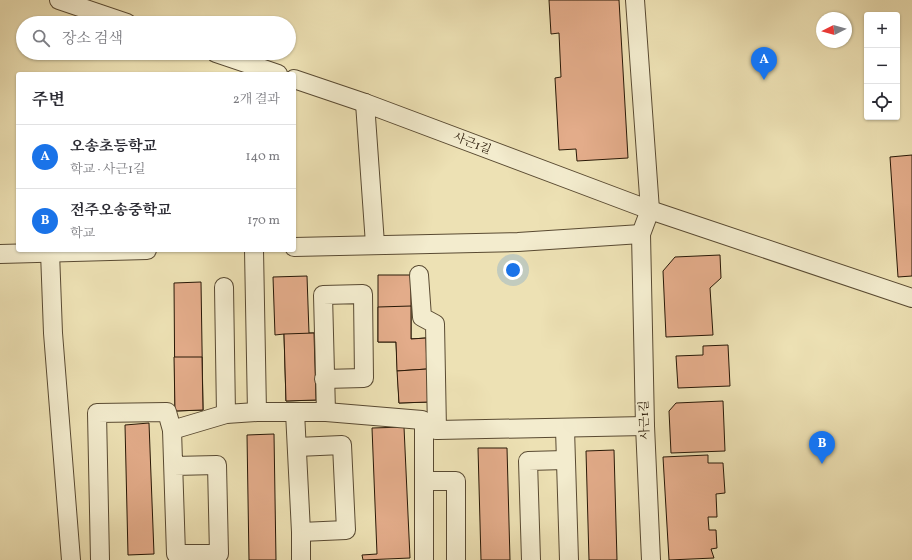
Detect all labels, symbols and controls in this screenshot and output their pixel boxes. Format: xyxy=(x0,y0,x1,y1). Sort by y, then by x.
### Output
north arrow xyxy=(816,12,852,48)
map controls xyxy=(864,12,900,120)
button: + xyxy=(864,12,900,48)
search box xyxy=(16,16,296,60)
icon: search xyxy=(30,27,52,49)
text: 장소 검색 xyxy=(62,29,123,50)
pin: A xyxy=(751,47,777,80)
button: − xyxy=(864,48,900,84)
button: locate xyxy=(864,84,900,120)
text: 주변 xyxy=(32,89,65,112)
text: 2개 결과 xyxy=(233,91,280,109)
street label: 사근1길 xyxy=(451,129,493,159)
text: 오송초등학교 xyxy=(70,137,157,158)
text: A xyxy=(40,148,50,166)
text: 140 m xyxy=(246,148,280,166)
text: 학교 · 사근1길 xyxy=(70,161,146,179)
text: 전주오송중학교 xyxy=(70,201,171,222)
text: B xyxy=(41,212,49,230)
text: 170 m xyxy=(247,212,280,230)
text: 학교 xyxy=(70,225,95,243)
your location xyxy=(503,260,523,280)
street label: 사근1길 xyxy=(636,400,654,440)
pin: B xyxy=(809,431,835,464)

